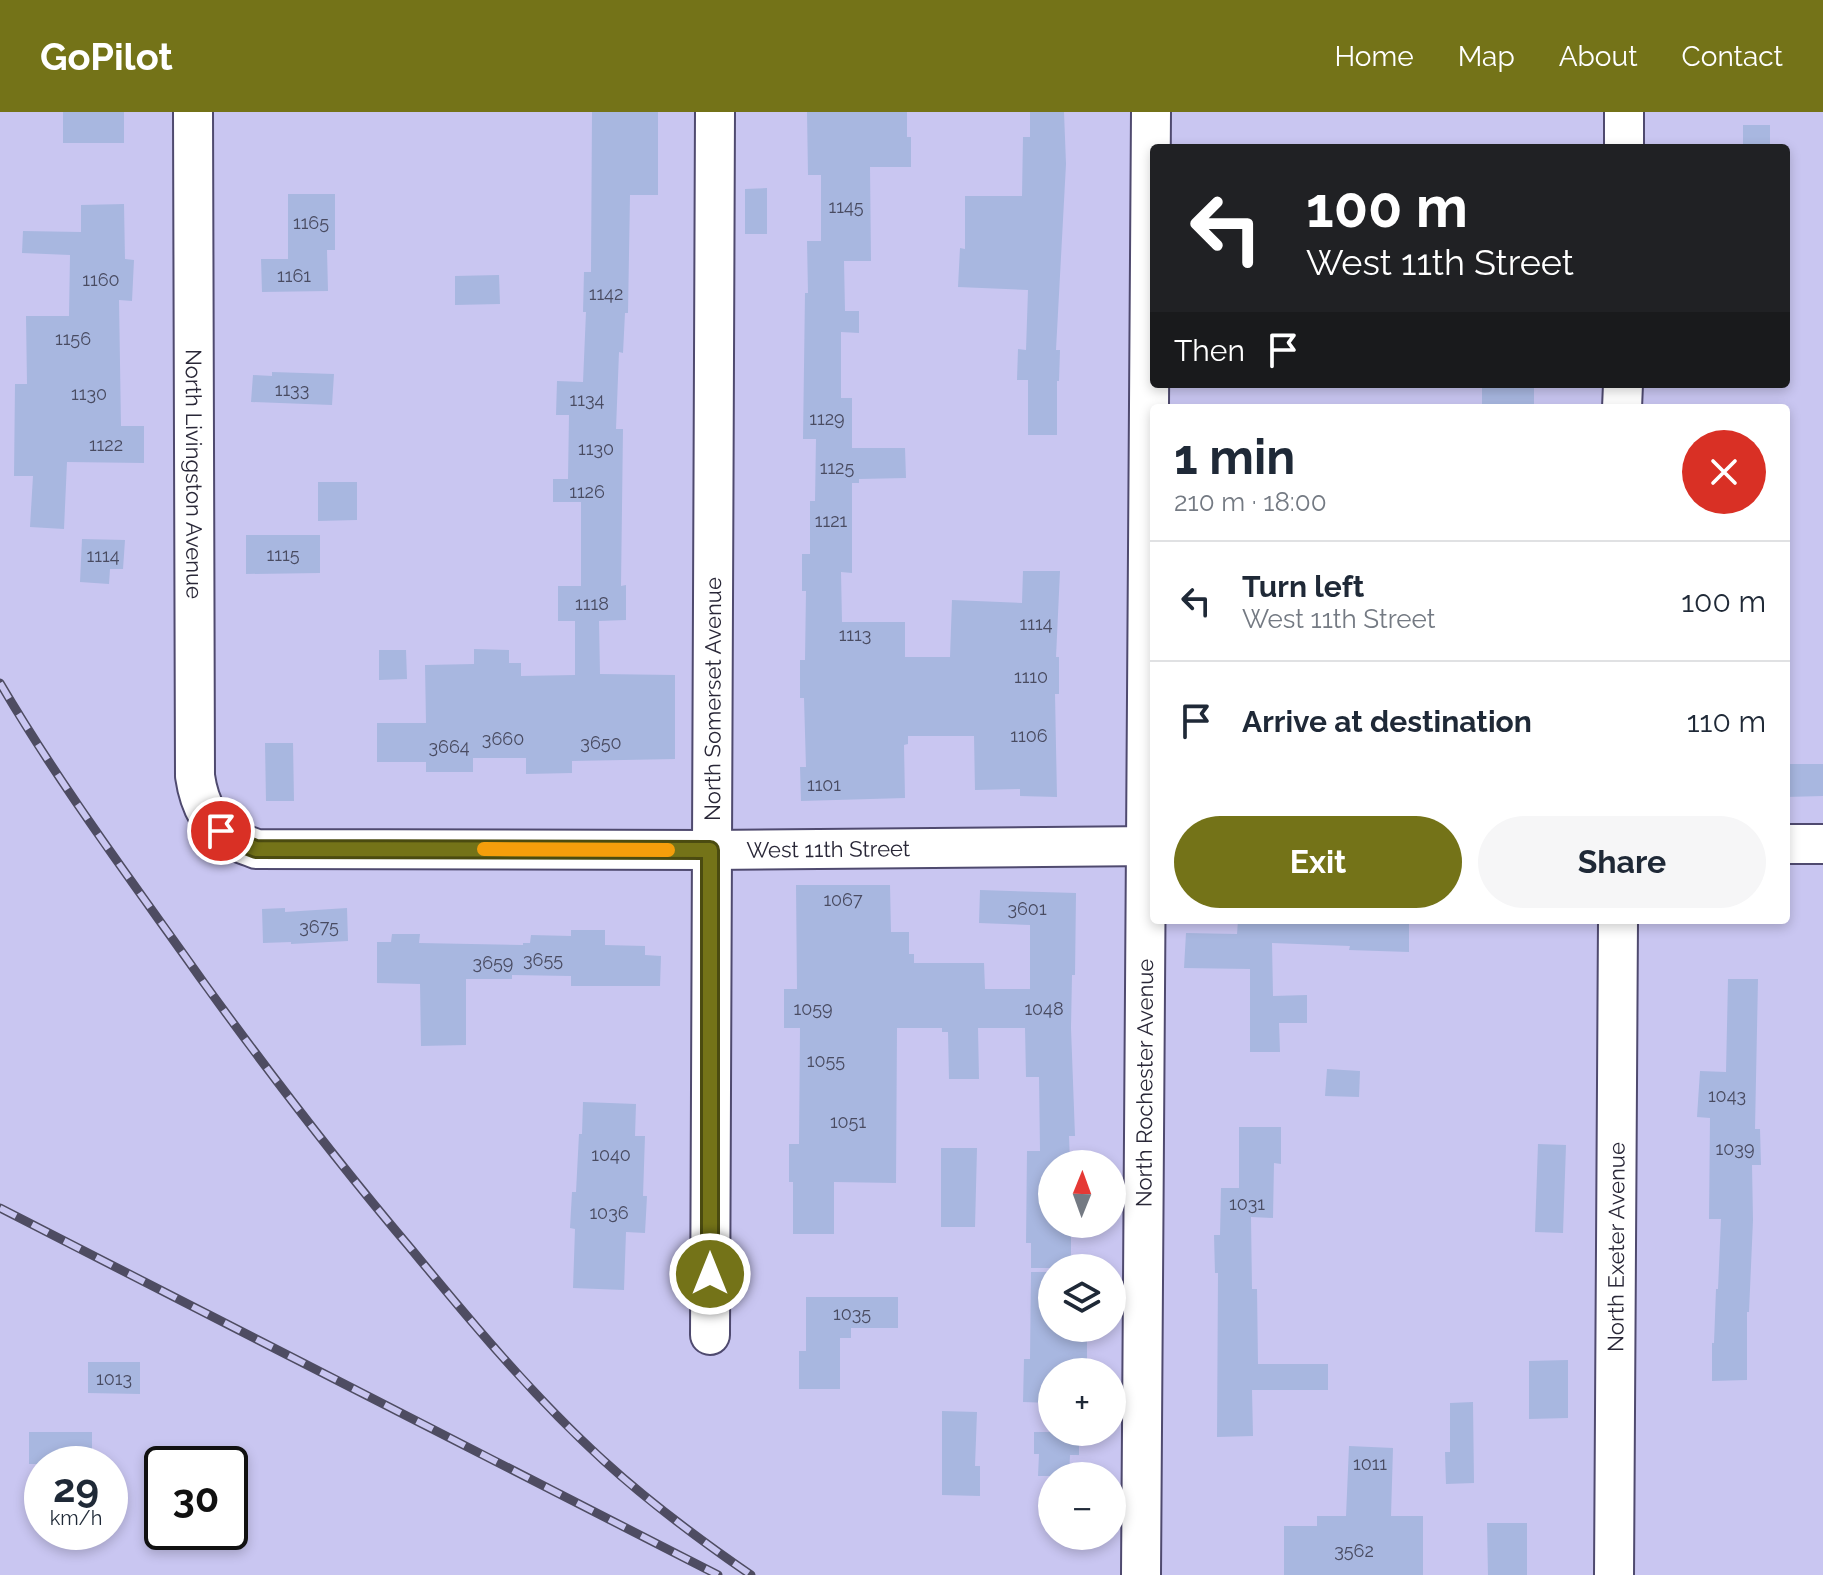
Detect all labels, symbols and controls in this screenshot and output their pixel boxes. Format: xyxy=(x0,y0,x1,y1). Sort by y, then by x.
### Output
text: GoPilot xyxy=(40,34,173,79)
text: Home xyxy=(1334,40,1414,73)
text: Map xyxy=(1458,40,1515,73)
text: About xyxy=(1559,40,1638,73)
text: Contact xyxy=(1682,40,1783,73)
text: 100 m xyxy=(1306,174,1468,240)
icon: left xyxy=(1174,176,1278,280)
house number: 1145 xyxy=(828,196,864,217)
house number: 1165 xyxy=(293,212,329,233)
text: West 11th Street xyxy=(1306,241,1574,283)
house number: 1161 xyxy=(277,265,311,286)
house number: 1160 xyxy=(82,269,120,290)
house number: 1142 xyxy=(589,283,623,304)
house number: 1156 xyxy=(55,328,91,349)
icon: arrive xyxy=(1261,328,1305,372)
text: Then xyxy=(1174,333,1245,368)
street label: North Livingston Avenue xyxy=(181,349,207,599)
house number: 1133 xyxy=(275,379,309,400)
house number: 1130 xyxy=(71,383,107,404)
house number: 1134 xyxy=(570,389,605,410)
house number: 1129 xyxy=(809,408,845,429)
text: 1 min xyxy=(1174,429,1295,485)
button: close xyxy=(1682,430,1766,514)
house number: 1122 xyxy=(89,434,123,455)
house number: 1130 xyxy=(578,438,614,459)
house number: 1125 xyxy=(820,457,854,478)
house number: 1126 xyxy=(569,481,605,502)
text: 210 m · 18:00 xyxy=(1174,487,1327,517)
house number: 1121 xyxy=(815,510,848,531)
house number: 1115 xyxy=(267,544,300,565)
house number: 1114 xyxy=(87,545,120,566)
text: Turn left xyxy=(1242,569,1364,604)
street label: North Somerset Avenue xyxy=(699,577,726,821)
icon: left xyxy=(1174,579,1218,623)
text: 100 m xyxy=(1681,584,1766,619)
house number: 1118 xyxy=(575,593,609,614)
text: West 11th Street xyxy=(1242,604,1435,634)
house number: 1114 xyxy=(1020,613,1053,634)
house number: 1113 xyxy=(839,624,871,645)
house number: 1110 xyxy=(1014,666,1048,687)
icon: arrive xyxy=(1174,699,1218,743)
text: Arrive at destination xyxy=(1242,704,1532,739)
text: 110 m xyxy=(1687,704,1766,739)
house number: 1106 xyxy=(1010,725,1048,746)
house number: 3660 xyxy=(482,728,524,749)
house number: 3650 xyxy=(580,732,622,753)
house number: 3664 xyxy=(428,736,470,757)
house number: 1101 xyxy=(807,774,841,795)
pin xyxy=(187,797,255,865)
icon: arrive xyxy=(199,809,243,853)
button: Exit xyxy=(1174,816,1462,908)
button: Share xyxy=(1478,816,1766,908)
street label: West 11th Street xyxy=(746,835,911,863)
house number: 1067 xyxy=(823,889,863,910)
house number: 3601 xyxy=(1007,898,1047,919)
house number: 3675 xyxy=(299,916,339,937)
house number: 3655 xyxy=(523,949,563,970)
house number: 3659 xyxy=(473,952,513,973)
street label: North Rochester Avenue xyxy=(1131,959,1158,1207)
house number: 1059 xyxy=(793,998,833,1019)
house number: 1048 xyxy=(1024,998,1064,1019)
house number: 1055 xyxy=(807,1050,845,1071)
house number: 1043 xyxy=(1708,1085,1746,1106)
house number: 1051 xyxy=(830,1111,866,1132)
house number: 1039 xyxy=(1716,1138,1754,1159)
street label: North Exeter Avenue xyxy=(1602,1142,1630,1352)
house number: 1040 xyxy=(591,1144,631,1165)
north arrow xyxy=(1038,1150,1126,1238)
map controls xyxy=(1038,1150,1126,1550)
house number: 1031 xyxy=(1229,1193,1265,1214)
house number: 1036 xyxy=(589,1202,629,1223)
position arrow xyxy=(668,1232,752,1316)
button: layers xyxy=(1038,1254,1126,1342)
house number: 1035 xyxy=(833,1303,871,1324)
button: + xyxy=(1038,1358,1126,1446)
house number: 1013 xyxy=(96,1368,132,1389)
speed limit sign: 30 xyxy=(144,1446,248,1550)
house number: 1011 xyxy=(1353,1453,1387,1474)
button: − xyxy=(1038,1462,1126,1550)
text: 29 xyxy=(53,1464,99,1511)
text: km/h xyxy=(50,1506,102,1530)
house number: 3562 xyxy=(1334,1540,1374,1561)

